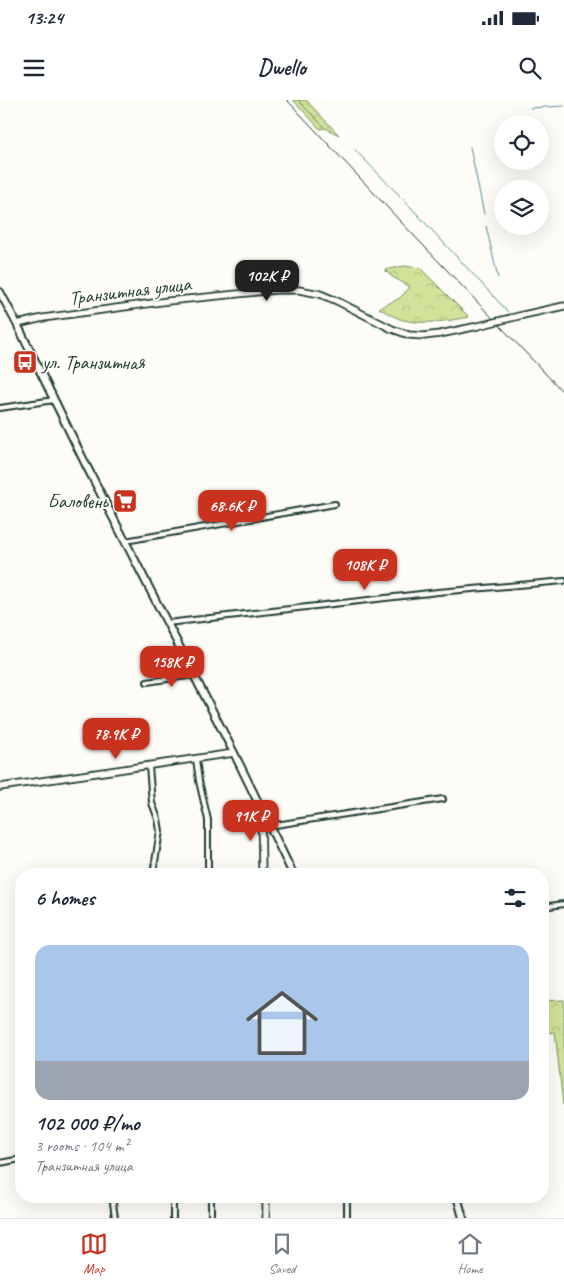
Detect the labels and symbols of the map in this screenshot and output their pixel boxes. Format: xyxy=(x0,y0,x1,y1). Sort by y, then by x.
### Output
pin: 102K ₽ xyxy=(226,260,308,302)
street label: Транзитная улица xyxy=(68,271,193,311)
bus stop icon: ул. Транзитная xyxy=(12,349,38,375)
place label: ул. Транзитная xyxy=(41,350,145,375)
supermarket icon: Баловень xyxy=(112,488,138,514)
place label: Баловень xyxy=(47,489,109,514)
pin: 68.6K ₽ xyxy=(186,490,278,532)
pin: 108K ₽ xyxy=(324,548,406,591)
pin: 158K ₽ xyxy=(131,646,213,688)
pin: 78.9K ₽ xyxy=(70,718,162,760)
pin: 91K ₽ xyxy=(216,800,286,842)

